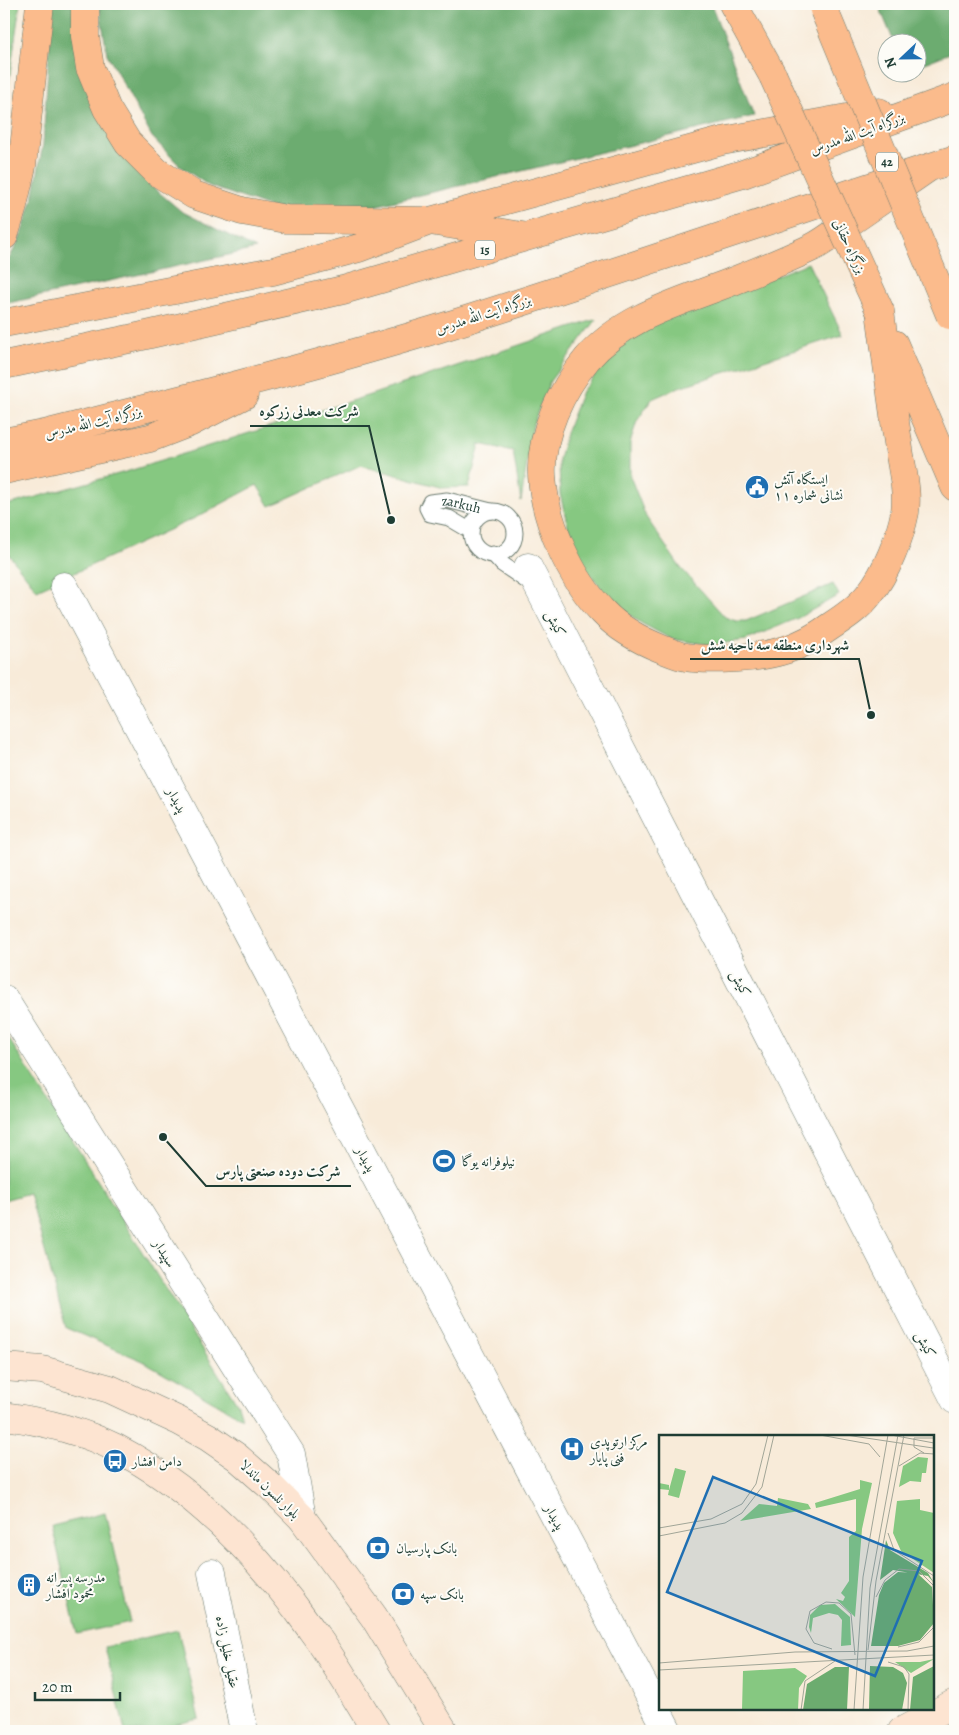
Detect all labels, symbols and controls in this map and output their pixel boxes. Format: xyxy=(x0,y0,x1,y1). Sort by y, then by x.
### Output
north arrow xyxy=(876,32,926,82)
text: N xyxy=(880,54,901,71)
street label: بزرگراه آیت الله مدرس xyxy=(807,106,908,159)
road number: 42 xyxy=(876,152,898,172)
street label: بزرگراه حقانی xyxy=(828,216,871,277)
road number: 15 xyxy=(475,240,495,260)
street label: بزرگراه آیت الله مدرس xyxy=(432,288,534,339)
callout: شرکت معدنی زرکوه xyxy=(250,396,369,426)
street label: بزرگراه آیت الله مدرس xyxy=(42,399,144,444)
text: شرکت معدنی زرکوه xyxy=(259,401,359,422)
place label: ایستگاه آتش نشانی شماره ۱۱ xyxy=(774,470,843,505)
public building icon: ایستگاه آتش نشانی شماره ۱۱ xyxy=(744,474,770,500)
street label: zarkuh xyxy=(440,491,483,518)
street label: کیش xyxy=(541,607,570,640)
callout: شهرداری منطقه سه ناحیه شش xyxy=(690,629,859,659)
text: شهرداری منطقه سه ناحیه شش xyxy=(701,635,849,655)
street label: پدیدار xyxy=(161,782,191,817)
street label: کیش xyxy=(726,967,755,1000)
street label: پدیدار xyxy=(350,1141,380,1176)
sports icon: نیلوفرانه یوگا xyxy=(431,1148,457,1174)
place label: نیلوفرانه یوگا xyxy=(462,1152,515,1171)
callout: شرکت دوده صنعتی پارس xyxy=(206,1156,351,1186)
text: شرکت دوده صنعتی پارس xyxy=(216,1161,340,1182)
street label: سپیدار xyxy=(148,1234,181,1271)
street label: کیش xyxy=(911,1328,940,1361)
place label: مرکز ارتوپدی فنی پایار xyxy=(588,1432,648,1468)
inset map xyxy=(659,1435,934,1710)
hospital icon: مرکز ارتوپدی فنی پایار xyxy=(559,1436,585,1462)
bus stop icon: دامن افشار xyxy=(102,1448,128,1474)
place label: دامن افشار xyxy=(130,1452,182,1471)
street label: بلوار نلسون ماندلا xyxy=(235,1455,304,1523)
street label: پدیدار xyxy=(539,1499,569,1534)
bank icon: بانک پارسیان xyxy=(365,1535,391,1561)
place label: بانک پارسیان xyxy=(396,1539,458,1559)
place label: مدرسه پسرانه محمود افشار xyxy=(44,1568,106,1603)
building icon: مدرسه پسرانه محمود افشار xyxy=(16,1572,42,1598)
bank icon: بانک سپه xyxy=(390,1581,416,1607)
place label: بانک سپه xyxy=(420,1585,464,1604)
street label: عقیل خلیل زاده xyxy=(210,1614,244,1690)
scale bar xyxy=(35,1670,120,1702)
text: 20 m xyxy=(42,1677,73,1697)

